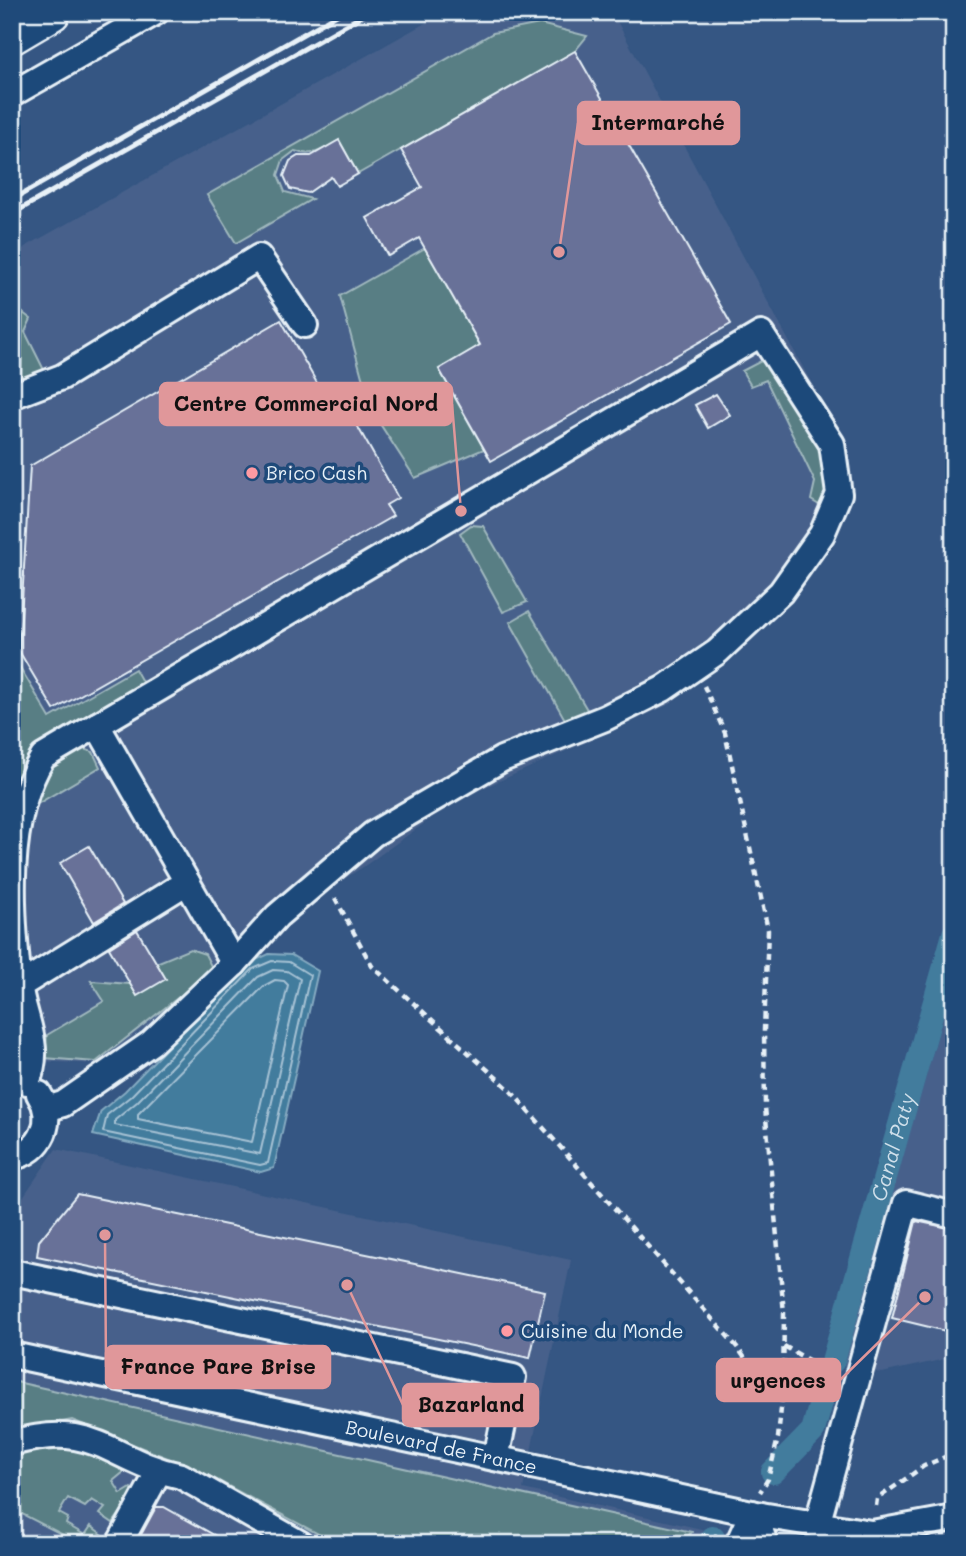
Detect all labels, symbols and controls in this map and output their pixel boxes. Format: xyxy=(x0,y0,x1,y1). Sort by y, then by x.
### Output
callout: Intermarché xyxy=(578,102,739,144)
text: Intermarché xyxy=(591,108,725,135)
callout: Centre Commercial Nord xyxy=(160,383,452,425)
text: Centre Commercial Nord xyxy=(174,389,438,416)
place label: Brico Cash xyxy=(266,460,367,485)
marker: Brico Cash xyxy=(244,465,260,481)
water label: Canal Paty xyxy=(864,1090,920,1204)
place label: Cuisine du Monde xyxy=(521,1318,683,1343)
marker: Cuisine du Monde xyxy=(499,1323,515,1339)
callout: France Pare Brise xyxy=(106,1346,330,1388)
text: France Pare Brise xyxy=(120,1352,316,1379)
callout: urgences xyxy=(717,1359,840,1401)
text: urgences xyxy=(730,1366,826,1393)
callout: Bazarland xyxy=(403,1384,538,1426)
text: Bazarland xyxy=(418,1390,524,1417)
street label: Boulevard de France xyxy=(343,1414,539,1479)

